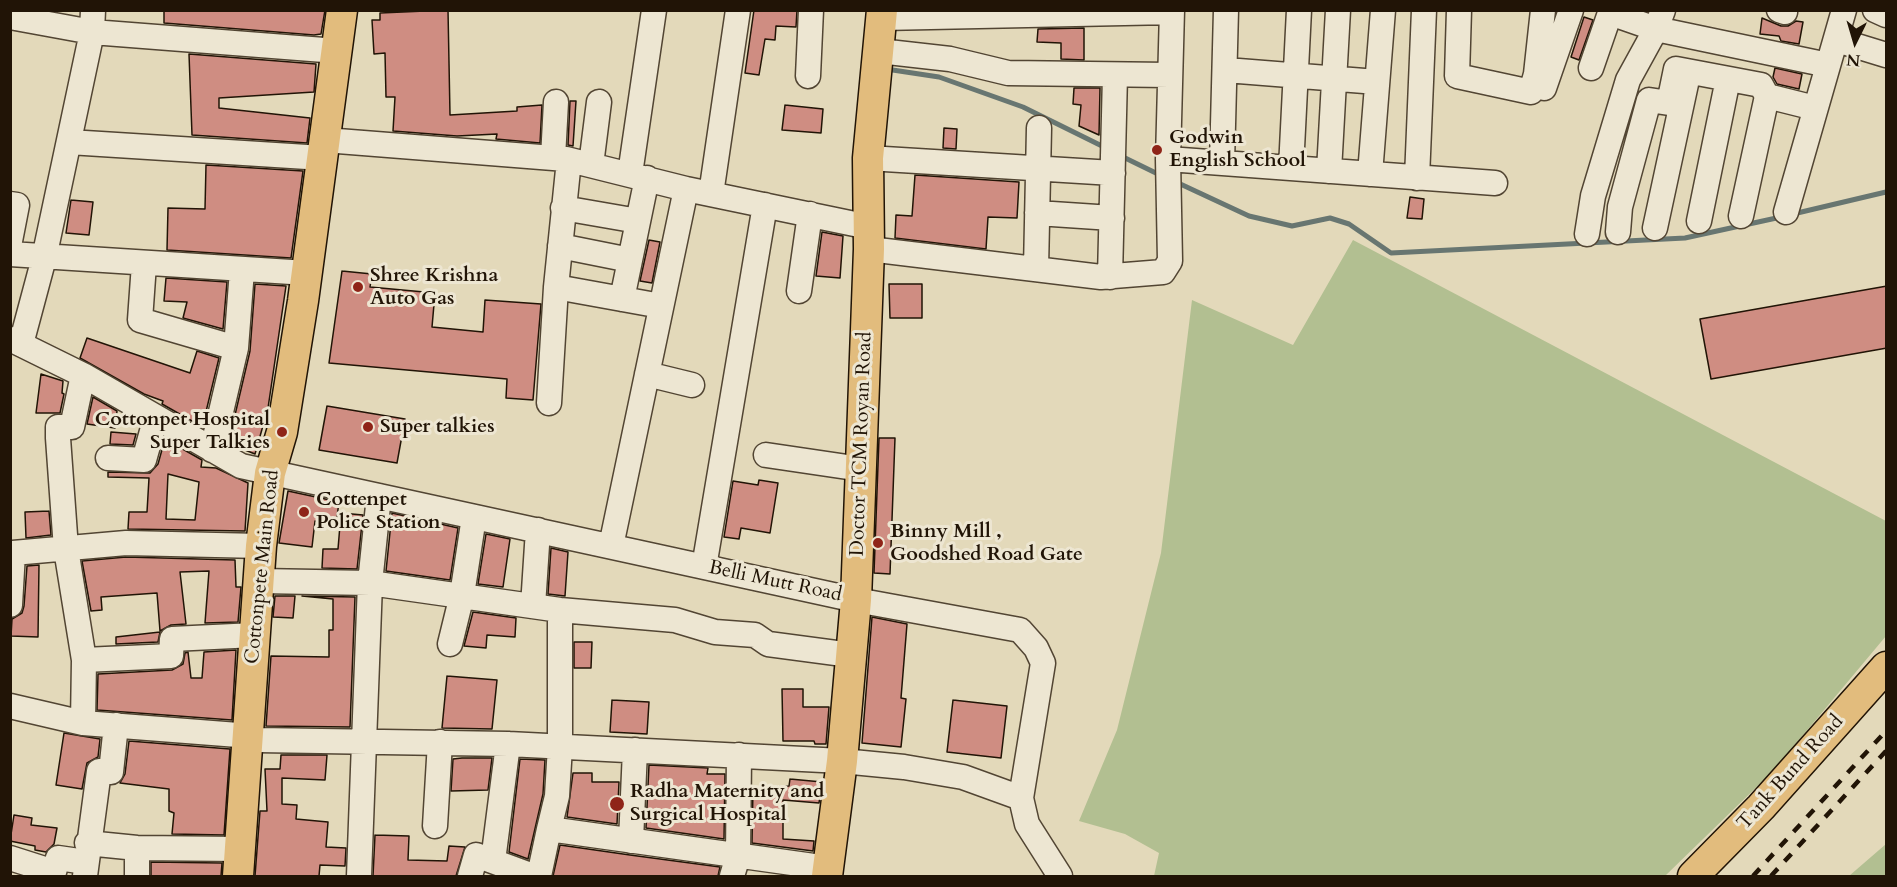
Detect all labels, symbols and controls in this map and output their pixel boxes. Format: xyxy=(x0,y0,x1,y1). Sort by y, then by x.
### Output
north arrow xyxy=(1825,12,1885,72)
text: N xyxy=(1846,48,1861,71)
place label: Godwin English School xyxy=(1169,126,1306,173)
marker: Godwin English School xyxy=(1150,143,1164,157)
place label: Shree Krishna Auto Gas xyxy=(370,264,498,311)
marker: Shree Krishna Auto Gas xyxy=(351,280,365,294)
street label: Doctor TCM Royan Road xyxy=(846,331,878,557)
place label: Cottonpet Hospital Super Talkies xyxy=(95,408,270,455)
place label: Super talkies xyxy=(380,415,495,439)
marker: Super talkies xyxy=(361,420,375,434)
marker: Cottonpet Hospital Super Talkies xyxy=(275,425,289,439)
street label: Cottonpete Main Road xyxy=(241,469,285,665)
place label: Cottenpet Police Station xyxy=(316,488,441,535)
marker: Cottenpet Police Station xyxy=(297,505,311,519)
place label: Binny Mill , Goodshed Road Gate xyxy=(890,520,1083,567)
marker: Binny Mill , Goodshed Road Gate xyxy=(871,536,885,550)
street label: Belli Mutt Road xyxy=(706,556,844,608)
street label: Tank Bund Road xyxy=(1733,710,1849,836)
place label: Radha Maternity and Surgical Hospital xyxy=(630,780,824,827)
marker: Radha Maternity and Surgical Hospital xyxy=(608,795,626,813)

